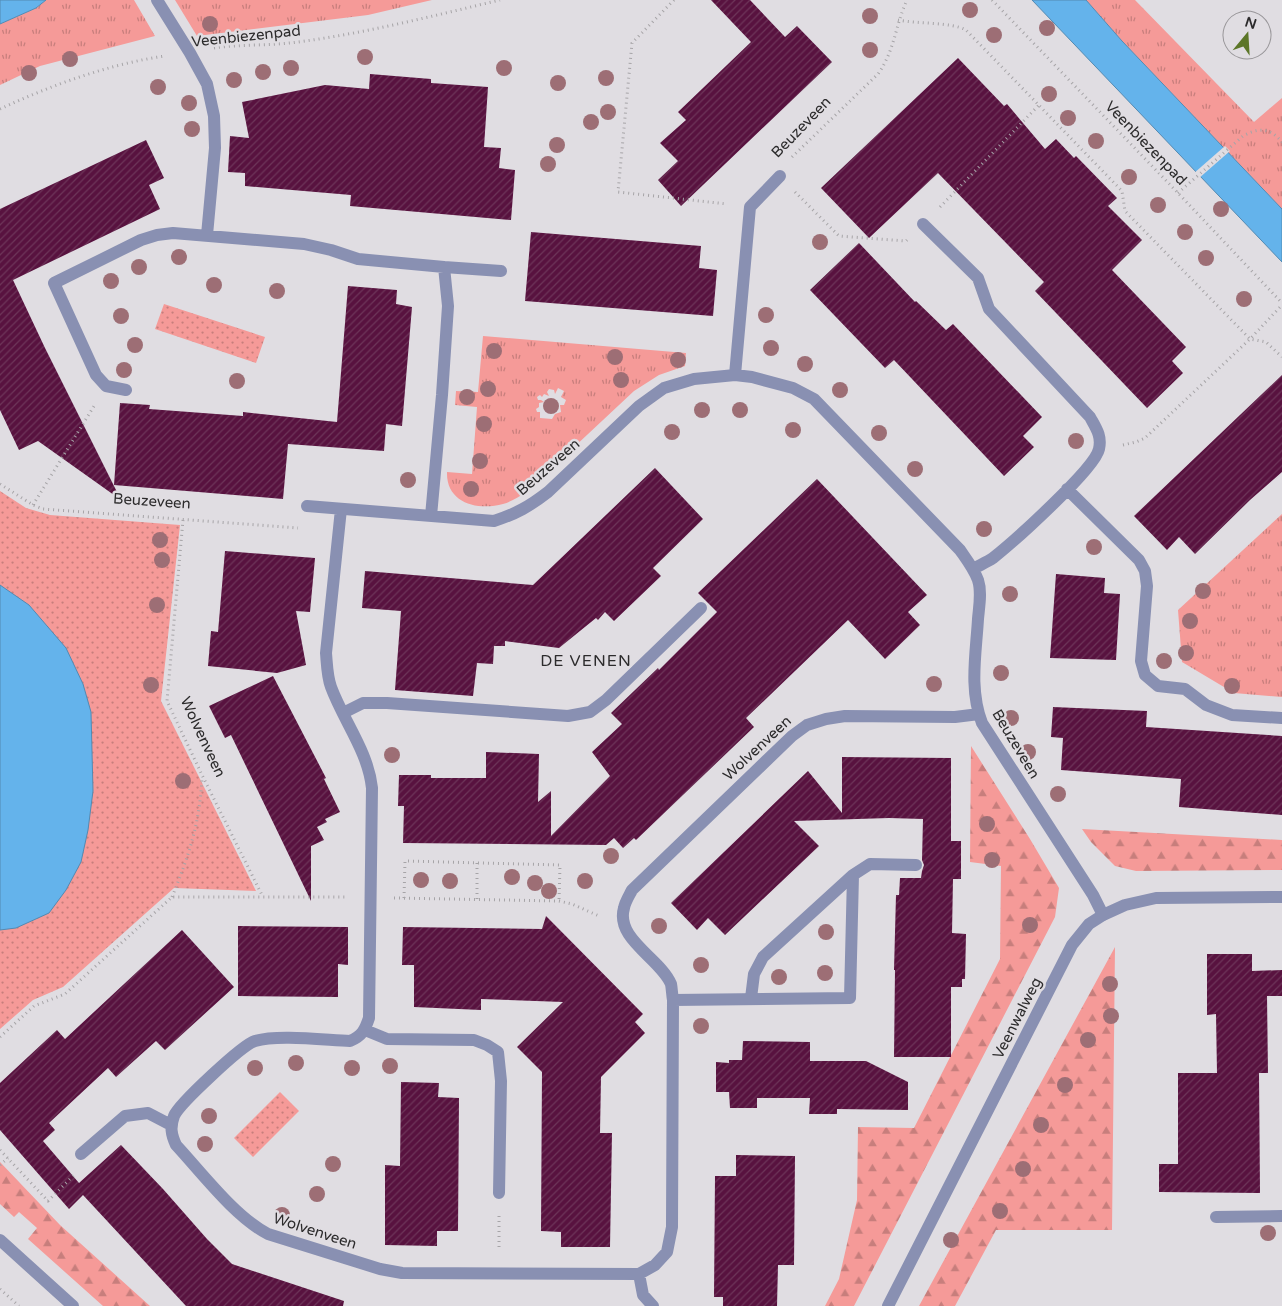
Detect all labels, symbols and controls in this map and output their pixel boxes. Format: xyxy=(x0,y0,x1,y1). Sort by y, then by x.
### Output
north arrow xyxy=(1222,10,1272,60)
text: N xyxy=(1243,13,1259,33)
street label: Veenbiezenpad xyxy=(190,21,302,51)
street label: Beuzeveen xyxy=(768,93,834,161)
street label: Veenbiezenpad xyxy=(1101,97,1191,189)
street label: Beuzeveen xyxy=(513,435,583,499)
street label: Beuzeveen xyxy=(113,489,191,513)
district label: DE VENEN xyxy=(540,651,632,671)
street label: Wolvenveen xyxy=(177,694,229,780)
street label: Beuzeveen xyxy=(988,706,1044,782)
street label: Wolvenveen xyxy=(719,712,795,784)
street label: Veenwalweg xyxy=(989,974,1045,1062)
street label: Wolvenveen xyxy=(271,1209,359,1253)

